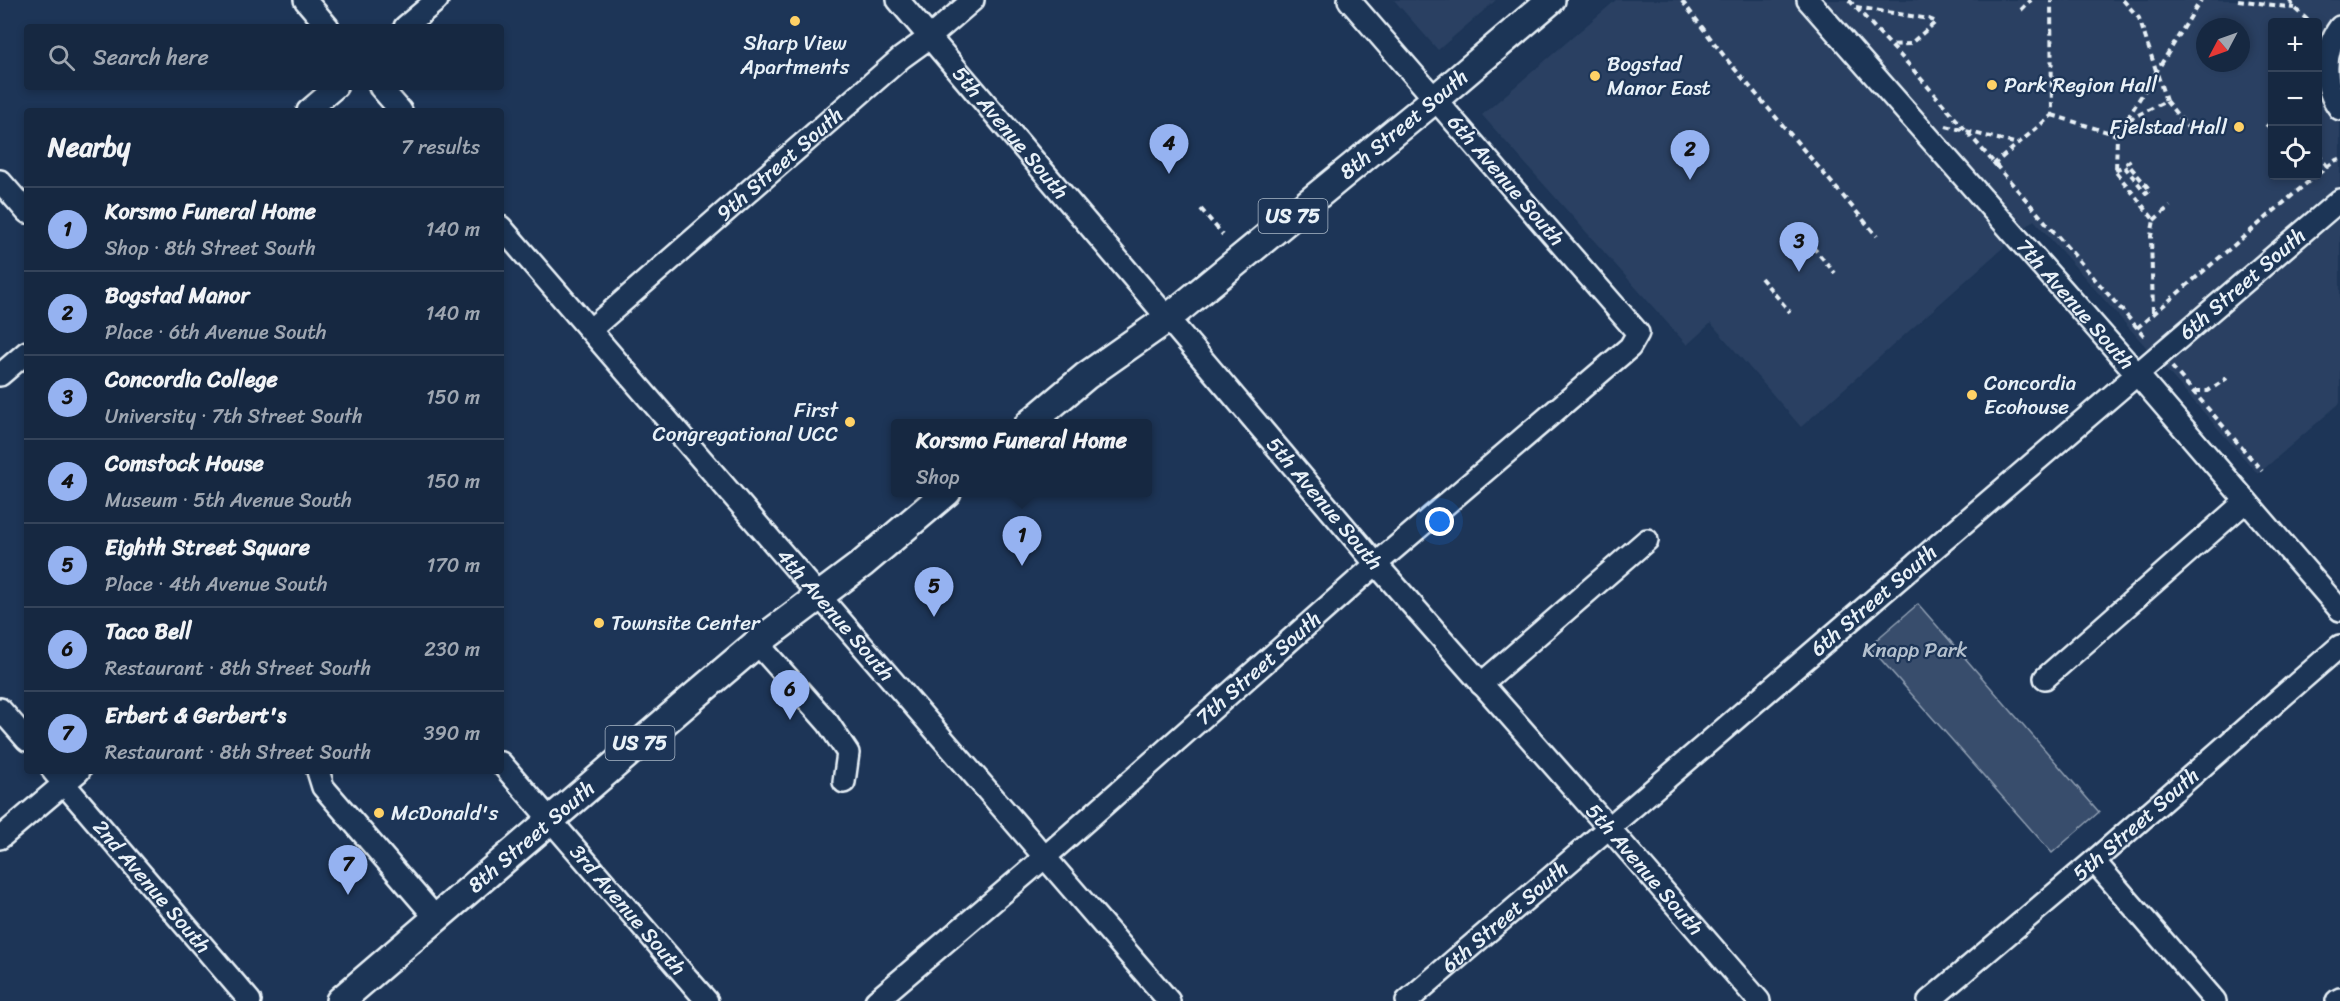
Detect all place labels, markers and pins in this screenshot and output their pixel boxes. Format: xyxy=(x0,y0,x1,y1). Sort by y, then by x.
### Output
marker: Sharp View Apartments xyxy=(788,14,802,28)
place label: Sharp View Apartments xyxy=(740,24,850,86)
place label: Bogstad Manor East xyxy=(1607,45,1711,107)
place label: Park Region Hall xyxy=(2004,66,2158,104)
marker: Bogstad Manor East xyxy=(1588,69,1602,83)
marker: Park Region Hall xyxy=(1985,78,1999,92)
place label: Fjelstad Hall xyxy=(2110,108,2228,146)
marker: Fjelstad Hall xyxy=(2232,120,2246,134)
pin: 4 xyxy=(1150,124,1188,174)
pin: 2 xyxy=(1670,130,1710,180)
pin: 3 xyxy=(1780,222,1818,272)
place label: Concordia Ecohouse xyxy=(1984,364,2077,426)
marker: Concordia Ecohouse xyxy=(1965,388,1979,402)
place label: First Congregational UCC xyxy=(653,391,840,453)
marker: First Congregational UCC xyxy=(843,415,857,429)
pin: 1 xyxy=(1002,516,1042,566)
pin: 5 xyxy=(914,568,954,617)
place label: Townsite Center xyxy=(611,604,761,642)
marker: Townsite Center xyxy=(592,616,606,630)
pin: 6 xyxy=(770,670,810,720)
place label: McDonald's xyxy=(391,794,499,832)
marker: McDonald's xyxy=(372,806,386,820)
pin: 7 xyxy=(328,846,368,895)

